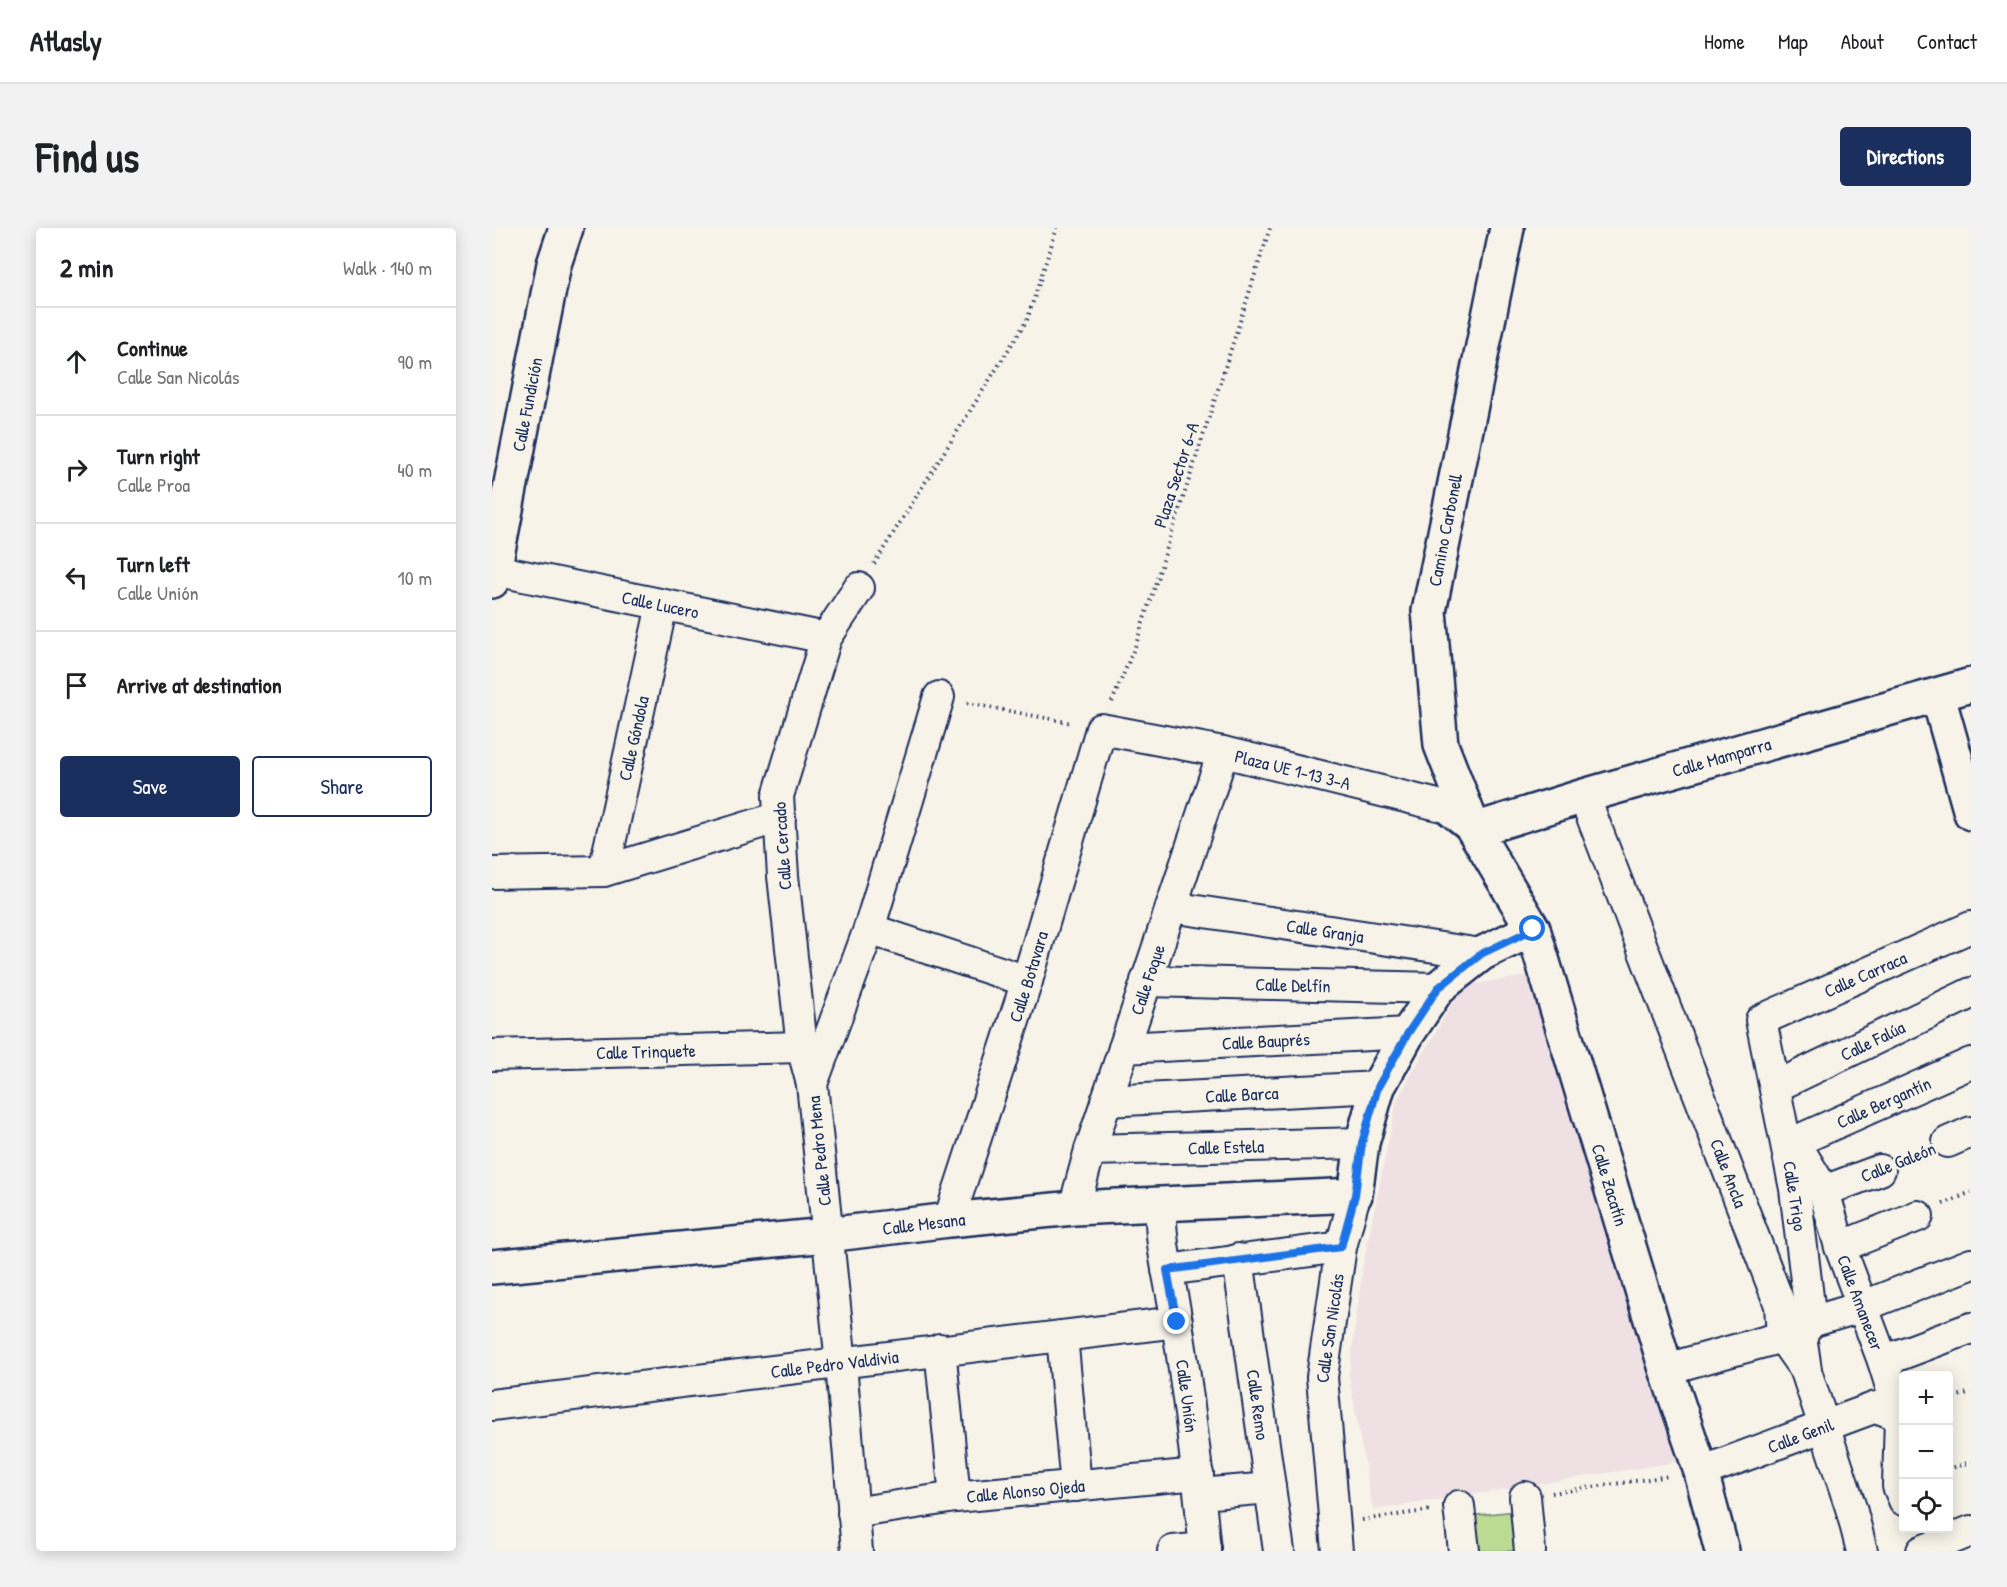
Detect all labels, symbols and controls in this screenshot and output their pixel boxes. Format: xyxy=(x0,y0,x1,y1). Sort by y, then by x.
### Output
text: Atlasly xyxy=(30,22,102,60)
text: Home xyxy=(1704,27,1745,56)
text: Map xyxy=(1778,27,1808,56)
text: About xyxy=(1841,27,1884,56)
text: Contact xyxy=(1917,27,1977,56)
button: Directions xyxy=(1840,127,1971,186)
text: Find us xyxy=(36,128,139,185)
text: 2 min xyxy=(60,250,113,285)
text: Walk · 140 m xyxy=(343,254,432,281)
text: Continue xyxy=(117,333,188,363)
icon: ahead xyxy=(60,345,93,378)
text: 90 m xyxy=(398,348,432,375)
street label: Calle Fundición xyxy=(505,355,548,454)
text: Calle San Nicolás xyxy=(117,363,239,390)
street label: Plaza Sector 6-A xyxy=(1147,419,1205,531)
text: Turn right xyxy=(117,441,200,471)
icon: right xyxy=(60,453,93,486)
text: 40 m xyxy=(397,456,432,483)
text: Calle Proa xyxy=(117,471,190,498)
street label: Camino Carbonell xyxy=(1422,471,1468,588)
text: Turn left xyxy=(117,549,190,579)
icon: left xyxy=(60,561,93,594)
text: 10 m xyxy=(398,564,432,591)
text: Calle Unión xyxy=(117,579,199,606)
street label: Calle Lucero xyxy=(620,584,701,624)
icon: arrive xyxy=(60,669,93,702)
text: Arrive at destination xyxy=(117,670,282,700)
street label: Calle Góndola xyxy=(612,693,654,783)
street label: Calle Mamparra xyxy=(1669,731,1774,783)
street label: Plaza UE 1-13 3-A xyxy=(1232,743,1353,796)
button: Save xyxy=(60,756,240,817)
button: Share xyxy=(252,756,432,817)
street label: Calle Cercado xyxy=(766,801,798,891)
street label: Calle Granja xyxy=(1285,912,1366,949)
route start xyxy=(1519,915,1545,941)
street label: Calle Botavara xyxy=(1002,928,1054,1025)
street label: Calle Foque xyxy=(1124,941,1170,1018)
street label: Calle Carraca xyxy=(1820,945,1910,1003)
street label: Calle Delfín xyxy=(1255,971,1331,998)
street label: Calle Falúa xyxy=(1836,1014,1909,1066)
street label: Calle Bauprés xyxy=(1221,1026,1311,1055)
street label: Calle Trinquete xyxy=(596,1037,696,1065)
street label: Calle Bergantín xyxy=(1832,1070,1935,1134)
street label: Calle Barca xyxy=(1205,1080,1279,1108)
street label: Calle Pedro Mena xyxy=(801,1095,837,1207)
street label: Calle Estela xyxy=(1188,1133,1264,1160)
street label: Calle Ancla xyxy=(1705,1135,1754,1211)
street label: Calle Galeón xyxy=(1857,1136,1939,1188)
street label: Calle Zacatín xyxy=(1586,1141,1635,1229)
street label: Calle Trigo xyxy=(1777,1159,1813,1233)
street label: Calle Mesana xyxy=(881,1206,966,1241)
street label: Calle Amanecer xyxy=(1832,1251,1890,1354)
street label: Calle San Nicolás xyxy=(1309,1272,1349,1384)
route end xyxy=(1163,1308,1189,1334)
street label: Calle Pedro Valdivia xyxy=(769,1343,900,1384)
street label: Calle Unión xyxy=(1170,1358,1205,1434)
street label: Calle Remo xyxy=(1241,1368,1276,1441)
map controls xyxy=(1899,1371,1953,1533)
button: + xyxy=(1899,1371,1953,1425)
street label: Calle Genil xyxy=(1764,1411,1837,1459)
button: − xyxy=(1899,1425,1953,1479)
street label: Calle Alonso Ojeda xyxy=(965,1472,1086,1508)
button: locate xyxy=(1899,1479,1953,1533)

